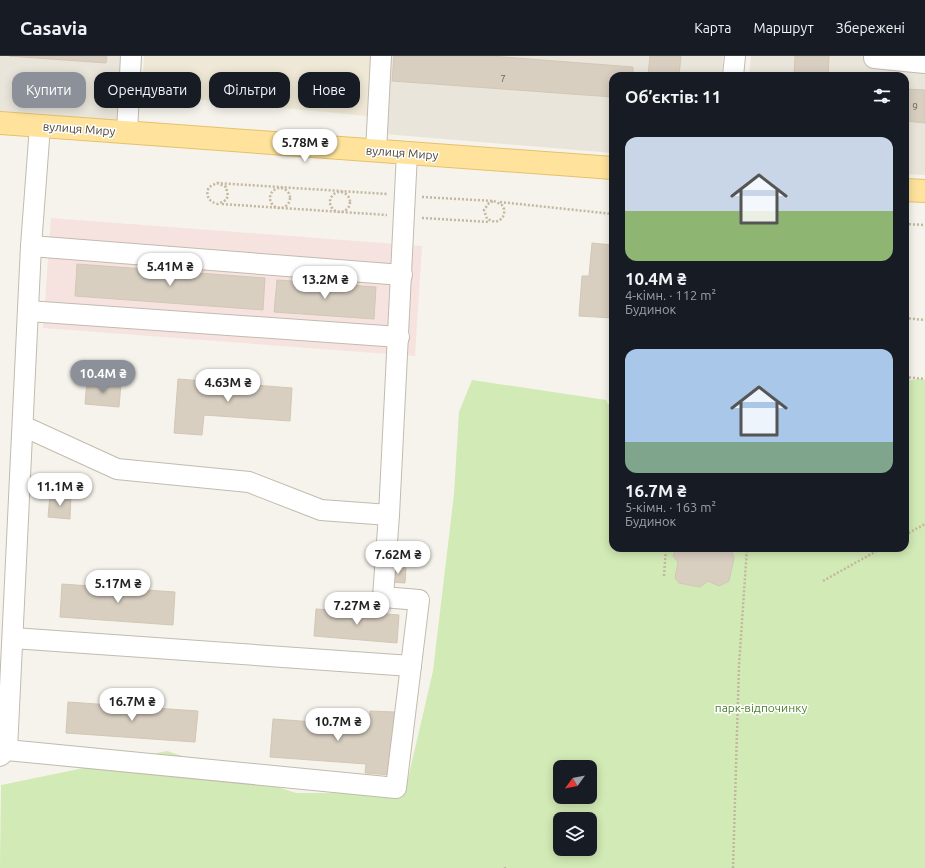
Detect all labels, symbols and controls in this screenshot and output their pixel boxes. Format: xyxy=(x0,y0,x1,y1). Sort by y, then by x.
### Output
text: Casavia xyxy=(20,17,87,39)
text: Карта xyxy=(694,20,731,36)
text: Маршрут xyxy=(753,20,814,36)
text: Збережені xyxy=(836,20,905,36)
chip: Купити xyxy=(12,72,86,108)
chip: Орендувати xyxy=(94,72,201,108)
chip: Фільтри xyxy=(209,72,290,108)
chip: Нове xyxy=(298,72,360,108)
house number: 7 xyxy=(500,73,506,84)
icon: filters xyxy=(871,85,893,107)
text: Об’єктів: 11 xyxy=(625,87,721,106)
house number: 9 xyxy=(912,101,918,112)
street label: вулиця Миру xyxy=(42,119,116,138)
pin: 5.78M ₴ xyxy=(268,129,342,163)
text: 5.78M ₴ xyxy=(281,135,329,149)
street label: вулиця Миру xyxy=(365,143,439,162)
icon: home xyxy=(723,163,795,235)
pin: 5.41M ₴ xyxy=(133,253,207,287)
text: 5.41M ₴ xyxy=(146,259,194,273)
pin: 13.2M ₴ xyxy=(288,266,362,300)
text: 10.4M ₴ xyxy=(625,269,687,288)
text: 13.2M ₴ xyxy=(301,272,349,286)
text: 4-кімн. · 112 m² xyxy=(625,288,716,302)
text: Будинок xyxy=(625,302,676,316)
pin: 10.4M ₴ xyxy=(66,360,140,394)
text: 10.4M ₴ xyxy=(79,366,127,380)
pin: 4.63M ₴ xyxy=(191,369,265,403)
text: 4.63M ₴ xyxy=(204,375,252,389)
icon: home xyxy=(723,375,795,447)
pin: 11.1M ₴ xyxy=(23,473,97,507)
text: 11.1M ₴ xyxy=(36,479,84,493)
text: 16.7M ₴ xyxy=(625,481,687,500)
text: 5-кімн. · 163 m² xyxy=(625,500,716,514)
text: Будинок xyxy=(625,514,676,528)
pin: 7.62M ₴ xyxy=(361,541,435,575)
text: 7.62M ₴ xyxy=(374,547,422,561)
pin: 5.17M ₴ xyxy=(81,570,155,604)
text: 5.17M ₴ xyxy=(94,576,142,590)
pin: 7.27M ₴ xyxy=(320,592,394,626)
text: 7.27M ₴ xyxy=(333,598,381,612)
pin: 16.7M ₴ xyxy=(95,688,169,722)
text: 16.7M ₴ xyxy=(108,694,156,708)
park label: парк-відпочинку xyxy=(715,701,807,714)
pin: 10.7M ₴ xyxy=(301,708,375,742)
text: 10.7M ₴ xyxy=(314,714,362,728)
north arrow xyxy=(553,760,597,804)
map controls xyxy=(553,760,597,856)
button: layers xyxy=(553,812,597,856)

